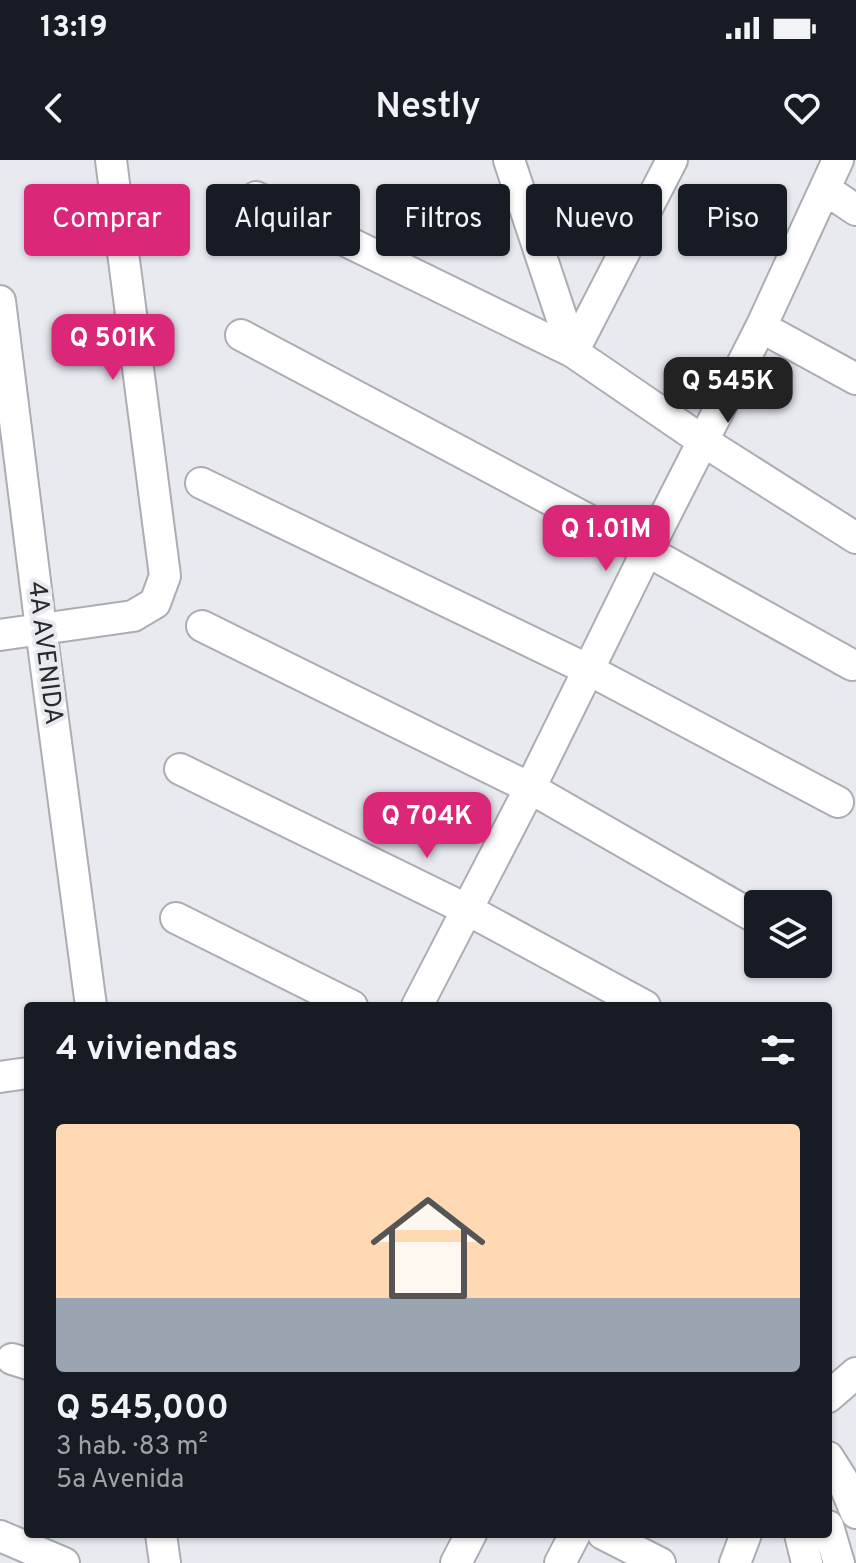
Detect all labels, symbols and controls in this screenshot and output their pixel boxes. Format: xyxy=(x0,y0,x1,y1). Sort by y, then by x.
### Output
text: 13:19 xyxy=(40,10,108,47)
text: Nestly xyxy=(375,85,481,131)
icon: back xyxy=(32,86,76,130)
icon: heart xyxy=(780,86,824,130)
chip: Comprar xyxy=(24,184,190,256)
chip: Alquilar xyxy=(206,184,360,256)
chip: Filtros xyxy=(376,184,510,256)
chip: Nuevo xyxy=(526,184,662,256)
chip: Piso xyxy=(678,184,787,256)
pin: Q 501K xyxy=(48,314,178,382)
text: Q 501K xyxy=(70,323,156,356)
pin: Q 545K xyxy=(663,357,793,425)
text: Q 545K xyxy=(682,366,774,399)
pin: Q 1.01M xyxy=(532,505,680,573)
text: Q 1.01M xyxy=(561,514,651,547)
street label: 4A AVENIDA xyxy=(19,579,69,727)
pin: Q 704K xyxy=(362,792,492,860)
text: Q 704K xyxy=(381,801,473,834)
map controls xyxy=(744,890,832,978)
button: layers xyxy=(744,890,832,978)
icon: filters xyxy=(756,1028,800,1072)
text: 4 viviendas xyxy=(56,1029,238,1072)
icon: home xyxy=(356,1176,500,1320)
text: Q 545,000 xyxy=(56,1388,229,1431)
text: 3 hab. · 83 m² xyxy=(56,1431,208,1464)
text: 5a Avenida xyxy=(56,1464,184,1497)

